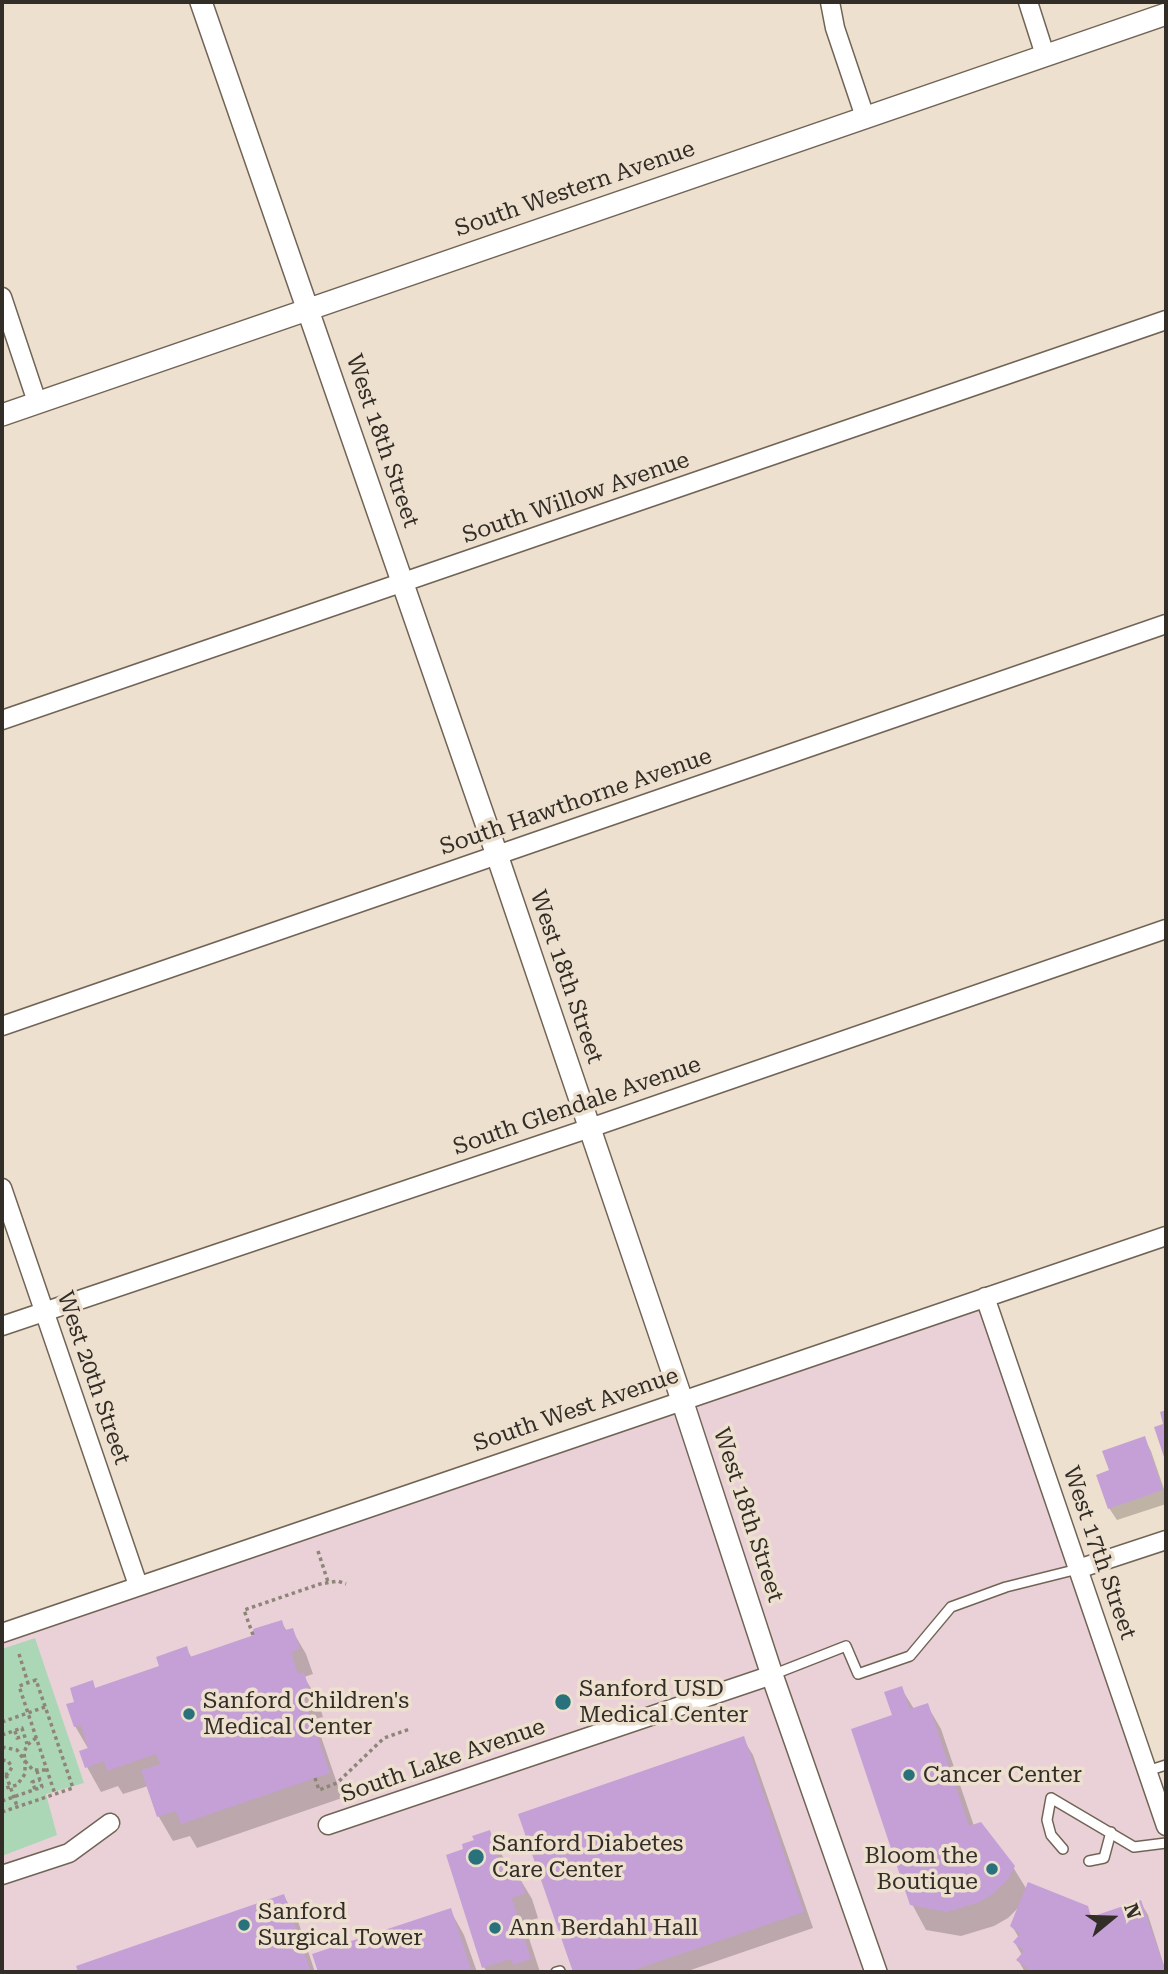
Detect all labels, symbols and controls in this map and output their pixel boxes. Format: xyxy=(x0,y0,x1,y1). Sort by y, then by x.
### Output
street label: South Western Avenue xyxy=(451,135,699,243)
street label: West 18th Street xyxy=(339,351,425,531)
street label: South Willow Avenue xyxy=(459,446,693,550)
street label: South Hawthorne Avenue xyxy=(436,742,716,862)
street label: West 18th Street xyxy=(523,887,609,1067)
street label: South Glendale Avenue xyxy=(450,1051,704,1161)
street label: West 20th Street xyxy=(50,1288,136,1468)
street label: South West Avenue xyxy=(470,1362,682,1458)
street label: West 18th Street xyxy=(707,1425,789,1605)
street label: West 17th Street xyxy=(1056,1463,1142,1643)
place label: Sanford USD Medical Center xyxy=(579,1675,748,1729)
place label: Sanford Children's Medical Center xyxy=(203,1687,409,1741)
marker: Sanford USD Medical Center xyxy=(553,1692,573,1712)
marker: Sanford Children's Medical Center xyxy=(181,1706,197,1722)
street label: South Lake Avenue xyxy=(337,1713,549,1809)
place label: Cancer Center xyxy=(923,1761,1082,1789)
marker: Cancer Center xyxy=(901,1767,917,1783)
place label: Sanford Diabetes Care Center xyxy=(492,1830,683,1884)
place label: Bloom the Boutique xyxy=(864,1842,978,1896)
marker: Sanford Diabetes Care Center xyxy=(466,1847,486,1867)
marker: Bloom the Boutique xyxy=(984,1861,1000,1877)
north arrow xyxy=(1077,1883,1147,1953)
place label: Sanford Surgical Tower xyxy=(258,1898,423,1952)
text: N xyxy=(1119,1900,1146,1922)
place label: Ann Berdahl Hall xyxy=(509,1914,698,1942)
marker: Sanford Surgical Tower xyxy=(236,1917,252,1933)
marker: Ann Berdahl Hall xyxy=(487,1920,503,1936)

